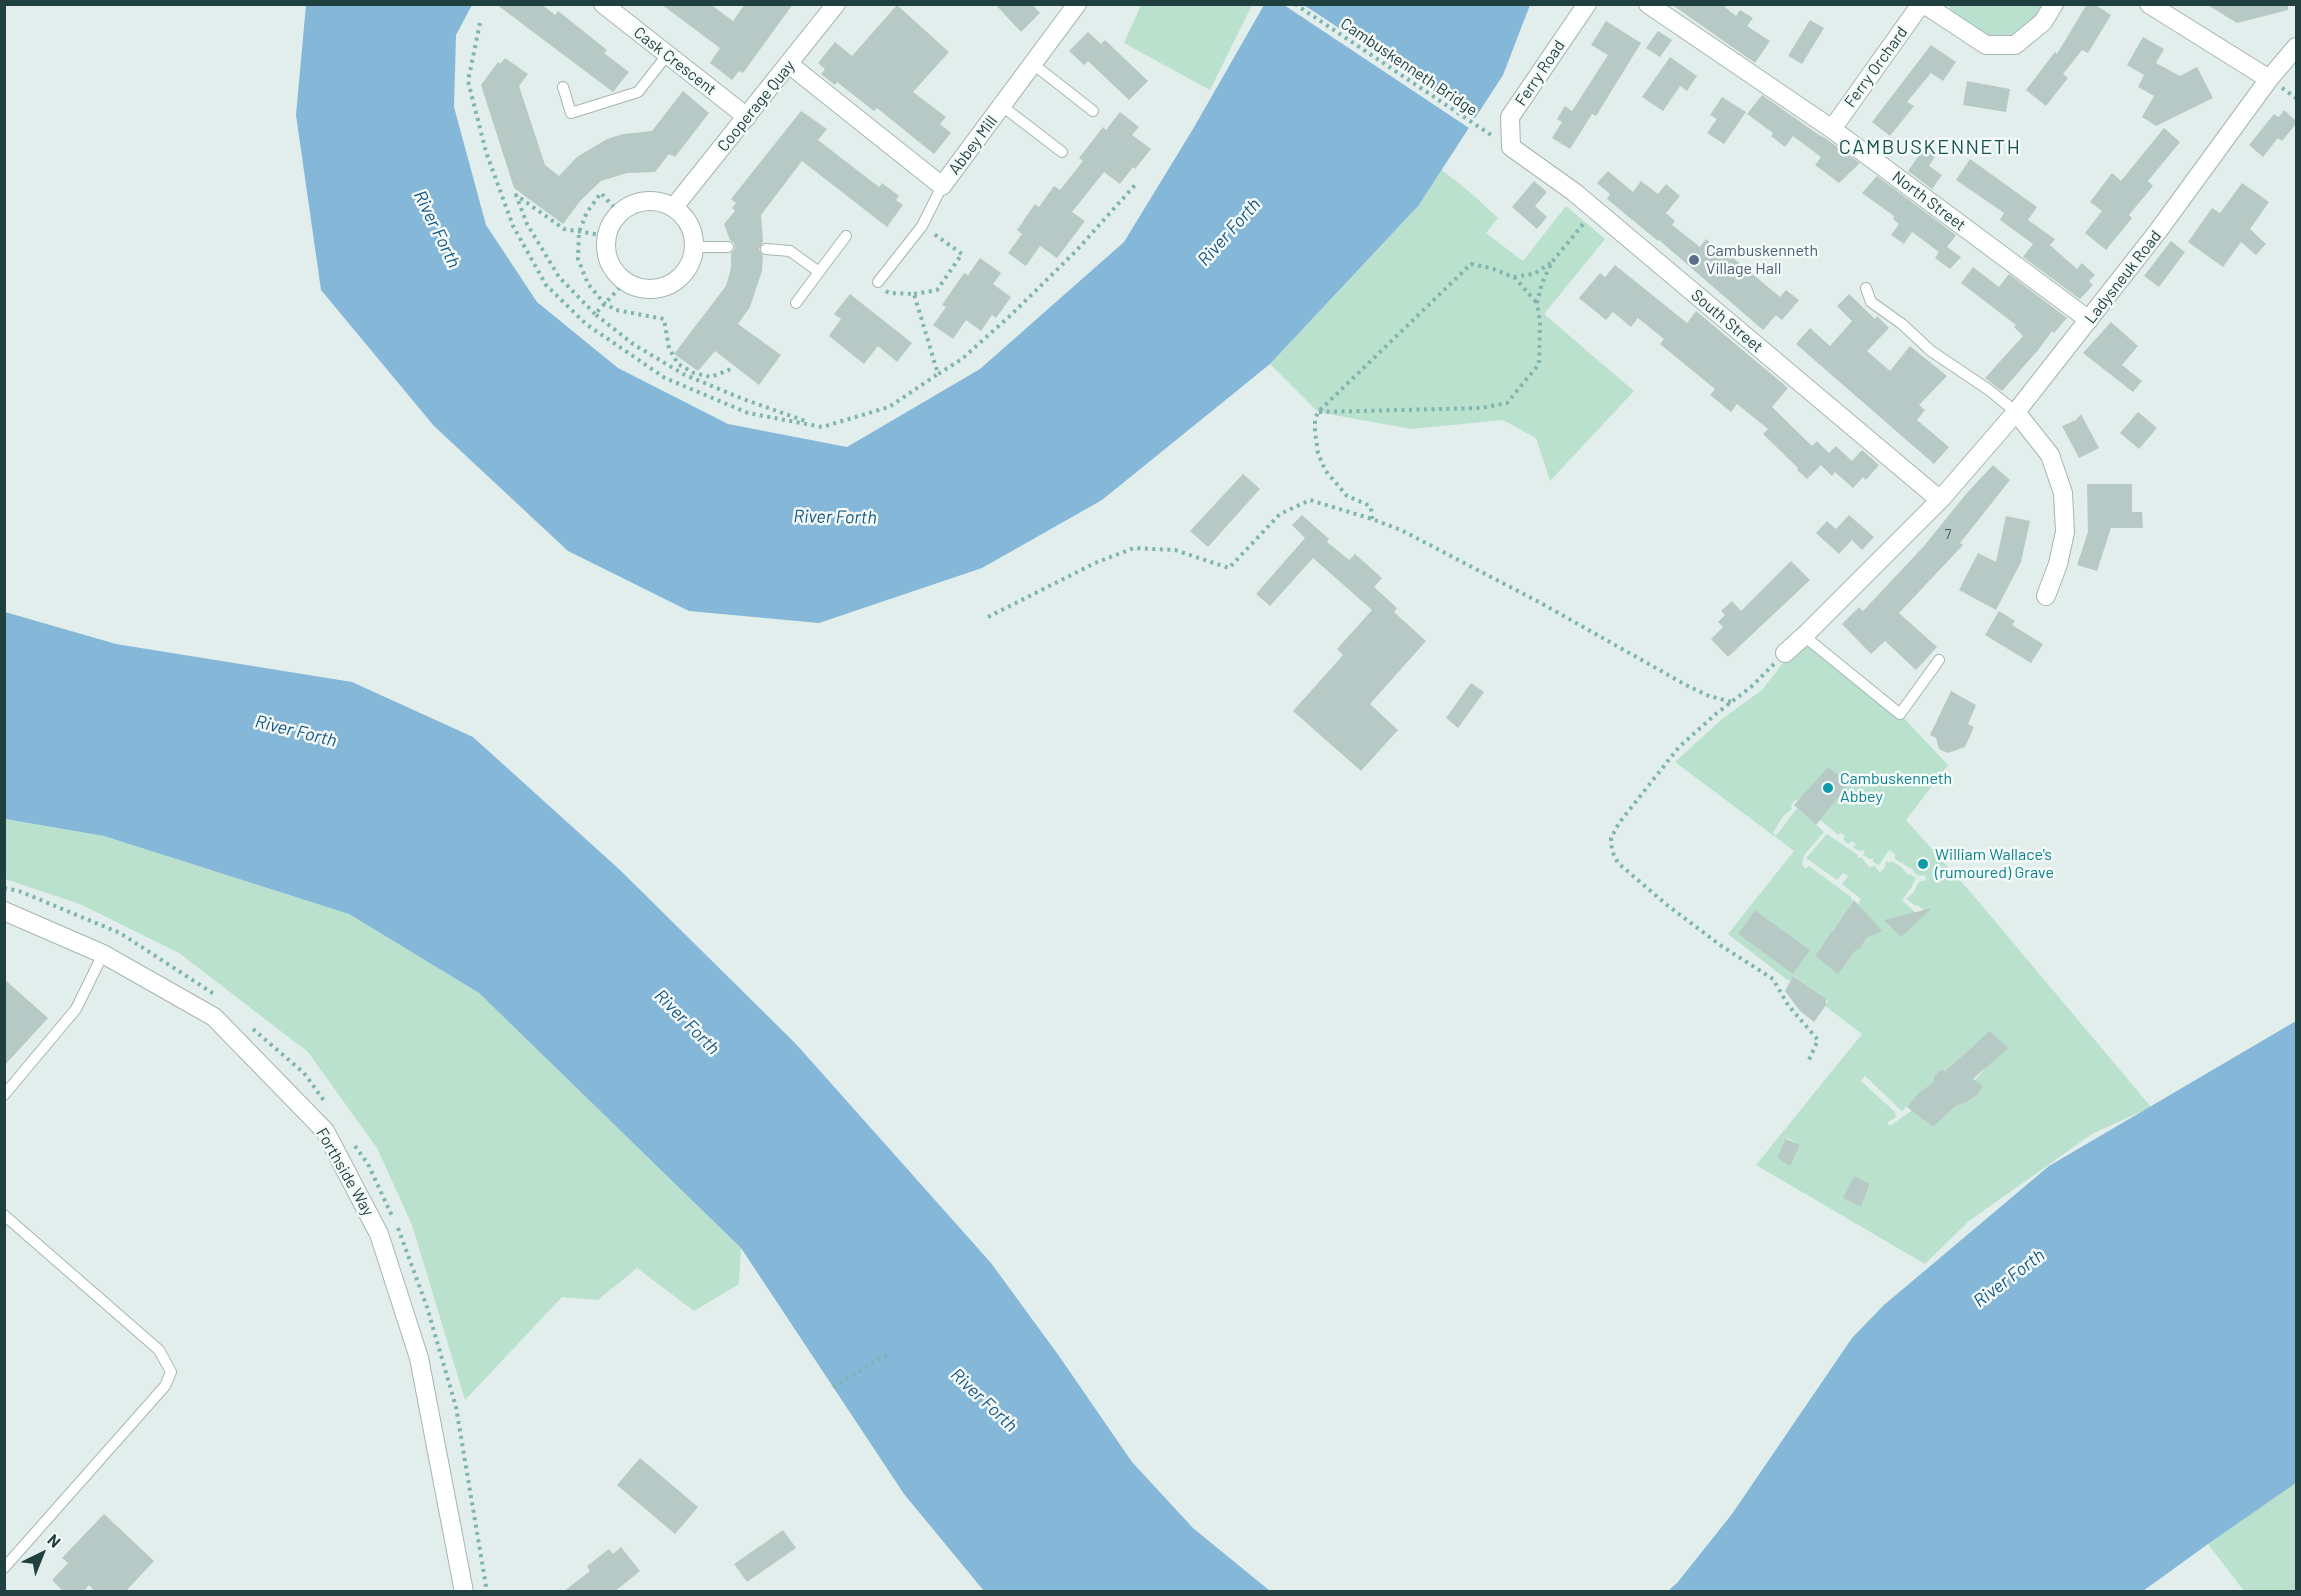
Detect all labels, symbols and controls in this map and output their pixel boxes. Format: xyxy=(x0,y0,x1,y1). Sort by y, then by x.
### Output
street label: Cambuskenneth Bridge xyxy=(1337,14,1481,120)
street label: Cask Crescent xyxy=(630,23,720,99)
street label: Ferry Orchard xyxy=(1840,23,1912,111)
street label: Ferry Road xyxy=(1511,37,1569,109)
street label: Cooperage Quay xyxy=(713,56,799,156)
street label: Abbey Mill xyxy=(945,112,1001,178)
district label: CAMBUSKENNETH xyxy=(1839,135,2021,159)
street label: North Street xyxy=(1889,167,1969,235)
water label: River Forth xyxy=(409,187,465,271)
water label: River Forth xyxy=(1193,194,1265,270)
street label: Ladysneuk Road xyxy=(2081,227,2165,327)
place label: Cambuskenneth Village Hall xyxy=(1706,241,1818,279)
marker: Cambuskenneth Village Hall xyxy=(1687,253,1701,267)
street label: South Street xyxy=(1687,285,1767,357)
water label: River Forth xyxy=(793,505,877,529)
house number: 7 xyxy=(1945,526,1951,542)
water label: River Forth xyxy=(253,710,339,752)
place label: Cambuskenneth Abbey xyxy=(1840,769,1952,807)
marker: Cambuskenneth Abbey xyxy=(1821,781,1835,795)
place label: William Wallace's (rumoured) Grave xyxy=(1935,845,2054,883)
marker: William Wallace's (rumoured) Grave xyxy=(1916,857,1930,871)
water label: River Forth xyxy=(650,985,724,1059)
street label: Forthside Way xyxy=(312,1124,378,1220)
water label: River Forth xyxy=(1969,1244,2049,1312)
water label: River Forth xyxy=(946,1364,1022,1436)
north arrow xyxy=(12,1524,72,1584)
text: N xyxy=(44,1530,65,1551)

